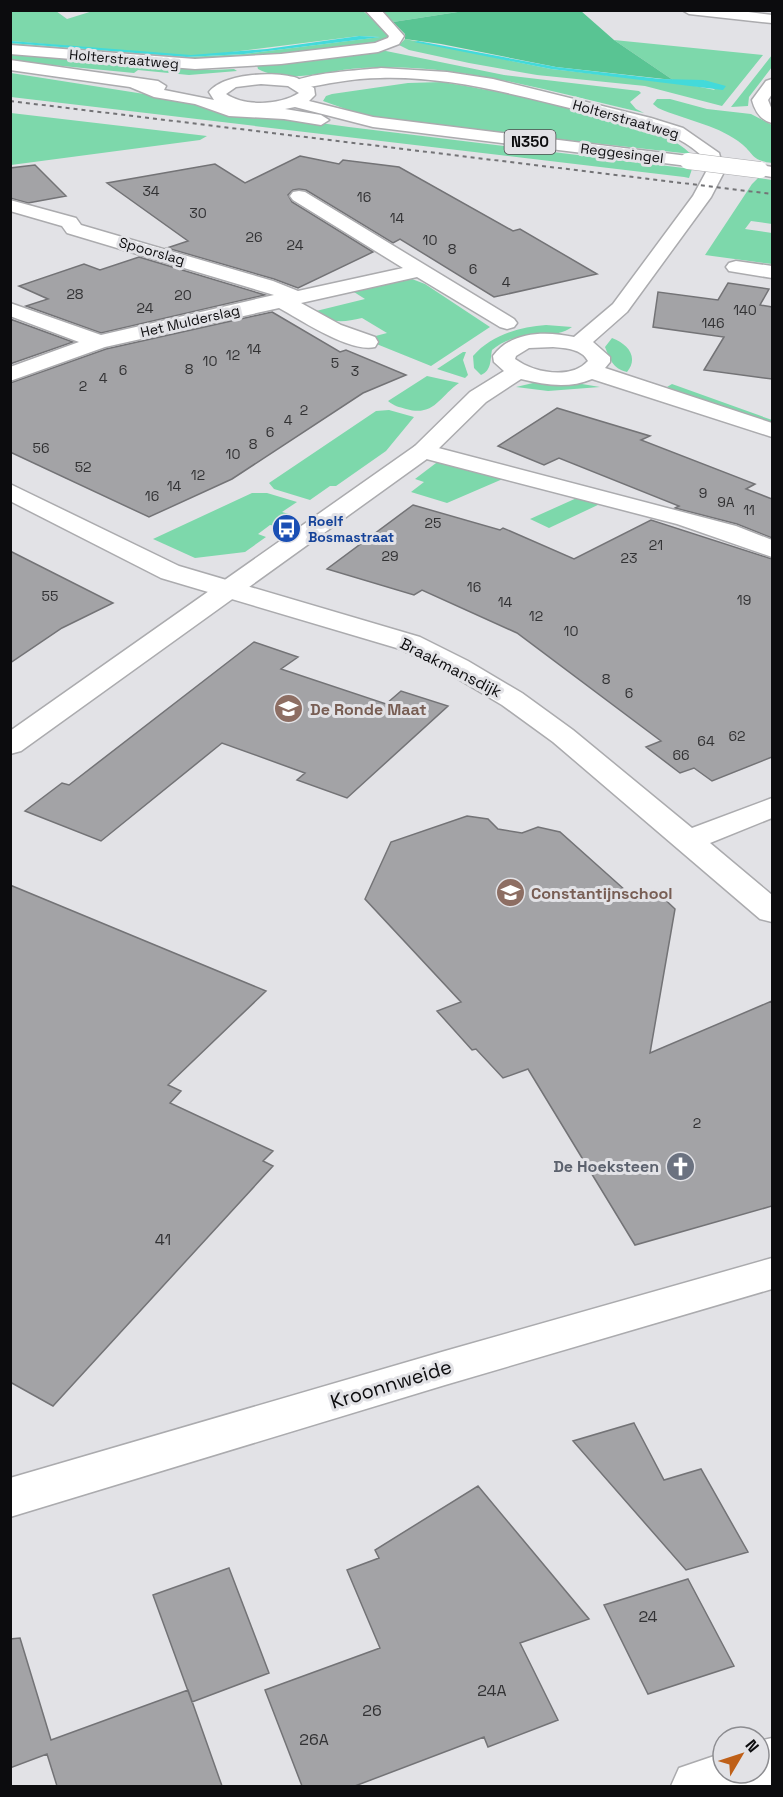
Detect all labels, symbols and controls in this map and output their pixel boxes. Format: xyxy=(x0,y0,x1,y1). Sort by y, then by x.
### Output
street label: Holterstraatweg xyxy=(68,45,180,73)
street label: Holterstraatweg xyxy=(571,95,681,143)
road number: N350 xyxy=(504,130,556,154)
street label: Reggesingel xyxy=(579,139,665,167)
house number: 34 xyxy=(142,182,160,200)
house number: 16 xyxy=(357,188,371,206)
house number: 30 xyxy=(189,204,207,222)
house number: 14 xyxy=(390,209,405,227)
house number: 26 xyxy=(245,228,263,246)
house number: 10 xyxy=(423,231,437,249)
street label: Spoorslag xyxy=(117,233,187,269)
house number: 24 xyxy=(287,236,304,254)
house number: 8 xyxy=(448,240,457,258)
house number: 6 xyxy=(469,260,477,278)
house number: 4 xyxy=(502,273,511,291)
house number: 28 xyxy=(66,285,84,303)
house number: 20 xyxy=(174,286,192,304)
house number: 24 xyxy=(137,299,154,317)
street label: Het Mulderslag xyxy=(139,301,241,341)
house number: 140 xyxy=(733,301,757,319)
house number: 146 xyxy=(701,314,725,332)
house number: 14 xyxy=(247,340,262,358)
house number: 12 xyxy=(226,346,240,364)
house number: 10 xyxy=(203,352,217,370)
house number: 5 xyxy=(331,354,339,372)
house number: 8 xyxy=(185,360,194,378)
house number: 6 xyxy=(119,361,127,379)
house number: 3 xyxy=(351,362,359,380)
house number: 4 xyxy=(99,369,108,387)
house number: 2 xyxy=(79,377,87,395)
house number: 2 xyxy=(300,401,308,419)
house number: 4 xyxy=(284,411,293,429)
house number: 6 xyxy=(266,423,274,441)
house number: 8 xyxy=(249,435,258,453)
house number: 56 xyxy=(33,439,49,457)
house number: 10 xyxy=(226,445,240,463)
house number: 52 xyxy=(75,458,91,476)
house number: 12 xyxy=(191,466,205,484)
house number: 14 xyxy=(167,477,182,495)
house number: 9 xyxy=(699,484,707,502)
house number: 16 xyxy=(145,487,159,505)
house number: 9A xyxy=(717,493,735,511)
house number: 11 xyxy=(743,501,755,519)
place label: Roelf Bosmastraat xyxy=(308,512,394,546)
bus stop icon: Roelf Bosmastraat xyxy=(271,513,303,545)
house number: 25 xyxy=(425,514,441,532)
house number: 21 xyxy=(649,536,663,554)
house number: 29 xyxy=(382,547,398,565)
house number: 23 xyxy=(621,549,637,567)
house number: 16 xyxy=(467,578,481,596)
house number: 55 xyxy=(42,587,58,605)
house number: 19 xyxy=(737,591,751,609)
house number: 14 xyxy=(498,593,513,611)
house number: 12 xyxy=(529,607,543,625)
house number: 10 xyxy=(564,622,578,640)
street label: Braakmansdijk xyxy=(396,633,505,702)
house number: 8 xyxy=(602,670,611,688)
house number: 6 xyxy=(625,684,633,702)
school or university icon: De Ronde Maat xyxy=(273,693,305,725)
place label: De Ronde Maat xyxy=(310,699,427,720)
house number: 62 xyxy=(729,727,745,745)
house number: 64 xyxy=(697,732,715,750)
house number: 66 xyxy=(672,746,690,764)
school or university icon: Constantijnschool xyxy=(494,877,526,909)
place label: Constantijnschool xyxy=(531,883,673,904)
house number: 2 xyxy=(693,1114,701,1132)
church icon: De Hoeksteen xyxy=(664,1150,696,1182)
place label: De Hoeksteen xyxy=(553,1156,659,1177)
house number: 41 xyxy=(155,1229,171,1250)
street label: Kroonnweide xyxy=(327,1353,455,1415)
house number: 24 xyxy=(638,1606,658,1627)
house number: 24A xyxy=(477,1680,507,1701)
house number: 26 xyxy=(362,1700,382,1721)
north arrow xyxy=(711,1725,771,1785)
house number: 26A xyxy=(299,1729,329,1750)
text: N xyxy=(741,1735,764,1757)

